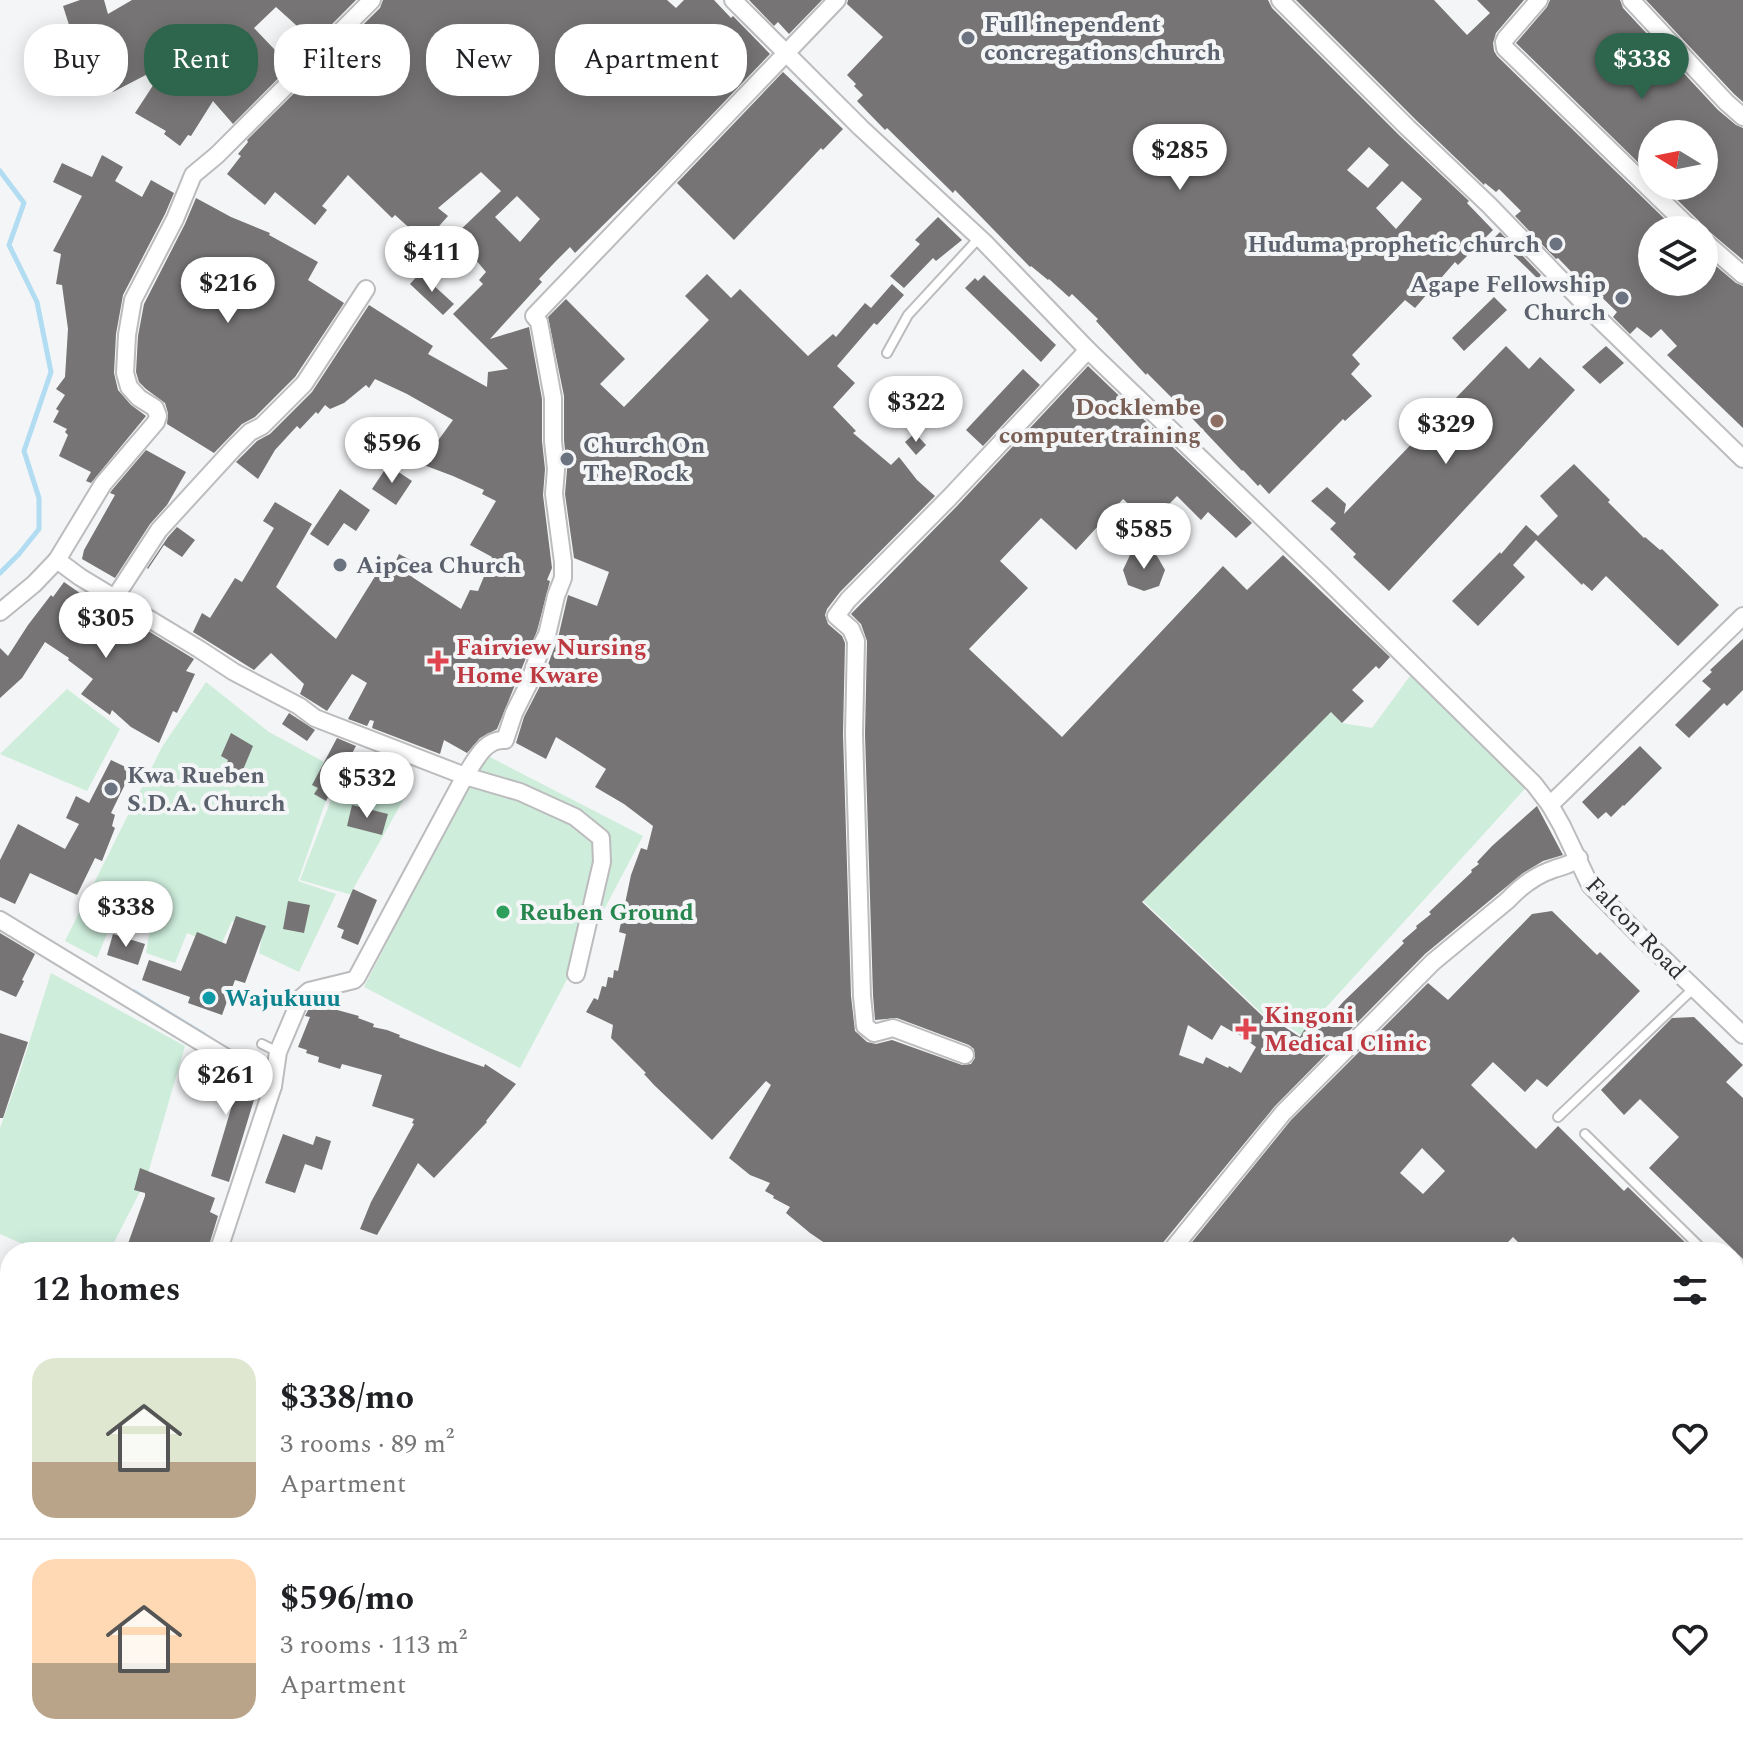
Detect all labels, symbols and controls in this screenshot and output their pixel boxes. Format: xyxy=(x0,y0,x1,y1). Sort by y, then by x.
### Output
place label: Full inependent concregations church xyxy=(984,7,1221,71)
chip: Buy xyxy=(24,24,128,96)
chip: Rent xyxy=(144,24,258,96)
chip: Filters xyxy=(274,24,410,96)
chip: New xyxy=(426,24,539,96)
chip: Apartment xyxy=(555,24,747,96)
marker: Full inependent concregations church xyxy=(959,29,977,47)
pin: $338 xyxy=(1595,33,1689,101)
text: $338 xyxy=(1613,39,1671,79)
north arrow xyxy=(1638,120,1718,200)
map controls xyxy=(1638,120,1718,296)
pin: $285 xyxy=(1133,124,1227,192)
text: $285 xyxy=(1151,130,1209,170)
button: layers xyxy=(1638,216,1718,296)
pin: $411 xyxy=(385,226,479,294)
place label: Huduma prophetic church xyxy=(1248,227,1540,263)
text: $411 xyxy=(403,232,461,272)
marker: Huduma prophetic church xyxy=(1547,235,1565,253)
pin: $216 xyxy=(181,257,275,325)
text: $216 xyxy=(199,263,257,303)
place label: Agape Fellowship Church xyxy=(1410,267,1606,331)
marker: Agape Fellowship Church xyxy=(1613,289,1631,307)
pin: $322 xyxy=(869,376,963,444)
text: $322 xyxy=(887,382,945,422)
place label: Docklembe computer training xyxy=(999,390,1201,454)
pin: $329 xyxy=(1399,398,1493,466)
text: $329 xyxy=(1417,404,1475,444)
marker: Docklembe computer training xyxy=(1208,412,1226,430)
pin: $596 xyxy=(345,417,439,485)
text: $596 xyxy=(363,423,421,463)
place label: Church On The Rock xyxy=(583,428,705,492)
marker: Church On The Rock xyxy=(558,450,576,468)
pin: $585 xyxy=(1097,503,1191,571)
text: $585 xyxy=(1115,509,1173,549)
place label: Aipcea Church xyxy=(356,548,522,584)
marker: Aipcea Church xyxy=(331,556,349,574)
pin: $305 xyxy=(59,592,153,660)
text: $305 xyxy=(77,598,135,638)
place label: Fairview Nursing Home Kware xyxy=(456,630,647,694)
marker: Fairview Nursing Home Kware xyxy=(427,650,449,672)
pin: $532 xyxy=(320,752,414,820)
place label: Kwa Rueben S.D.A. Church xyxy=(127,758,286,822)
text: $532 xyxy=(338,758,396,798)
marker: Kwa Rueben S.D.A. Church xyxy=(102,780,120,798)
street label: Falcon Road xyxy=(1577,869,1694,988)
pin: $338 xyxy=(79,881,173,949)
text: $338 xyxy=(97,887,155,927)
place label: Reuben Ground xyxy=(519,895,694,931)
marker: Reuben Ground xyxy=(494,903,512,921)
place label: Wajukuuu xyxy=(225,981,341,1017)
marker: Wajukuuu xyxy=(200,989,218,1007)
place label: Kingoni Medical Clinic xyxy=(1264,998,1427,1062)
marker: Kingoni Medical Clinic xyxy=(1235,1018,1257,1040)
pin: $261 xyxy=(179,1049,273,1117)
text: $261 xyxy=(197,1055,255,1095)
text: 12 homes xyxy=(32,1264,181,1316)
icon: filters xyxy=(1668,1268,1712,1312)
text: $338/mo xyxy=(280,1372,414,1424)
icon: home xyxy=(96,1390,192,1486)
icon: heart xyxy=(1668,1416,1712,1460)
text: 3 rooms · 89 m² xyxy=(280,1424,454,1464)
text: Apartment xyxy=(280,1464,406,1504)
text: $596/mo xyxy=(280,1573,414,1625)
icon: home xyxy=(96,1591,192,1687)
icon: heart xyxy=(1668,1617,1712,1661)
text: 3 rooms · 113 m² xyxy=(280,1625,467,1665)
text: Apartment xyxy=(280,1665,406,1705)

